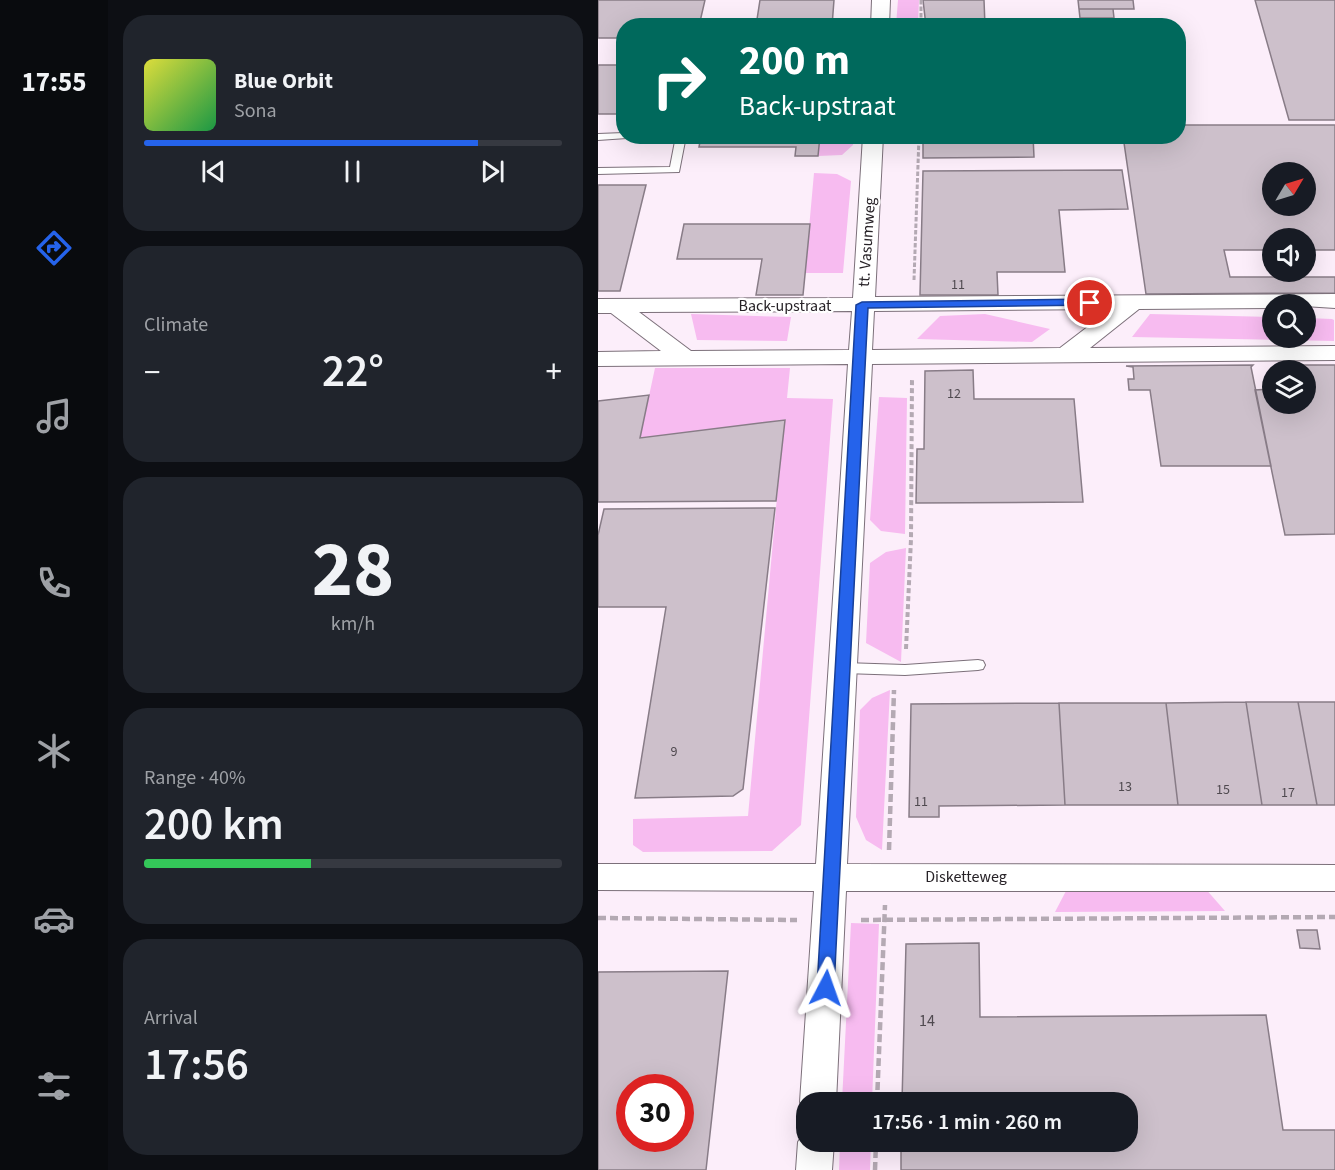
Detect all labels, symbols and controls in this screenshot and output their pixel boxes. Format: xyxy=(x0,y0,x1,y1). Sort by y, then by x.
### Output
text: 200 m xyxy=(739,31,850,91)
icon: right xyxy=(640,42,718,120)
text: 17:55 xyxy=(21,63,87,102)
text: Blue Orbit xyxy=(234,65,333,97)
text: Back-upstraat xyxy=(739,87,896,126)
text: Sona xyxy=(234,97,277,125)
icon: previous xyxy=(197,155,230,188)
icon: pause xyxy=(336,155,369,188)
icon: next xyxy=(476,155,509,188)
north arrow xyxy=(1262,162,1316,216)
map controls xyxy=(1262,162,1316,414)
street label: tt. Vasumweg xyxy=(853,197,881,288)
icon: directions xyxy=(33,227,75,269)
button: sound xyxy=(1262,228,1316,282)
house number: 11 xyxy=(951,275,965,295)
pin xyxy=(1064,277,1115,328)
icon: arrive xyxy=(1073,286,1106,319)
button: search xyxy=(1262,294,1316,348)
street label: Back-upstraat xyxy=(739,295,832,317)
text: Climate xyxy=(144,311,208,339)
text: 22° xyxy=(322,340,384,404)
text: − xyxy=(144,349,160,396)
text: + xyxy=(546,349,562,396)
button: layers xyxy=(1262,360,1316,414)
house number: 12 xyxy=(947,384,961,404)
icon: music xyxy=(33,395,75,437)
text: 28 xyxy=(312,515,394,626)
icon: phone xyxy=(33,562,75,604)
text: km/h xyxy=(331,610,375,638)
icon: climate xyxy=(33,730,75,772)
house number: 9 xyxy=(671,742,678,762)
text: Range · 40% xyxy=(144,764,245,792)
house number: 13 xyxy=(1118,777,1132,797)
house number: 15 xyxy=(1216,780,1230,800)
house number: 17 xyxy=(1281,783,1295,803)
house number: 11 xyxy=(914,792,928,812)
text: 200 km xyxy=(144,793,284,857)
street label: Disketteweg xyxy=(925,866,1007,888)
icon: car xyxy=(33,898,75,940)
position arrow xyxy=(794,956,858,1020)
text: Arrival xyxy=(144,1004,198,1032)
house number: 14 xyxy=(919,1010,935,1032)
text: 17:56 xyxy=(144,1033,249,1097)
icon: filters xyxy=(33,1065,75,1107)
speed limit sign: 30 xyxy=(616,1074,694,1152)
text: 17:56 · 1 min · 260 m xyxy=(872,1106,1062,1138)

